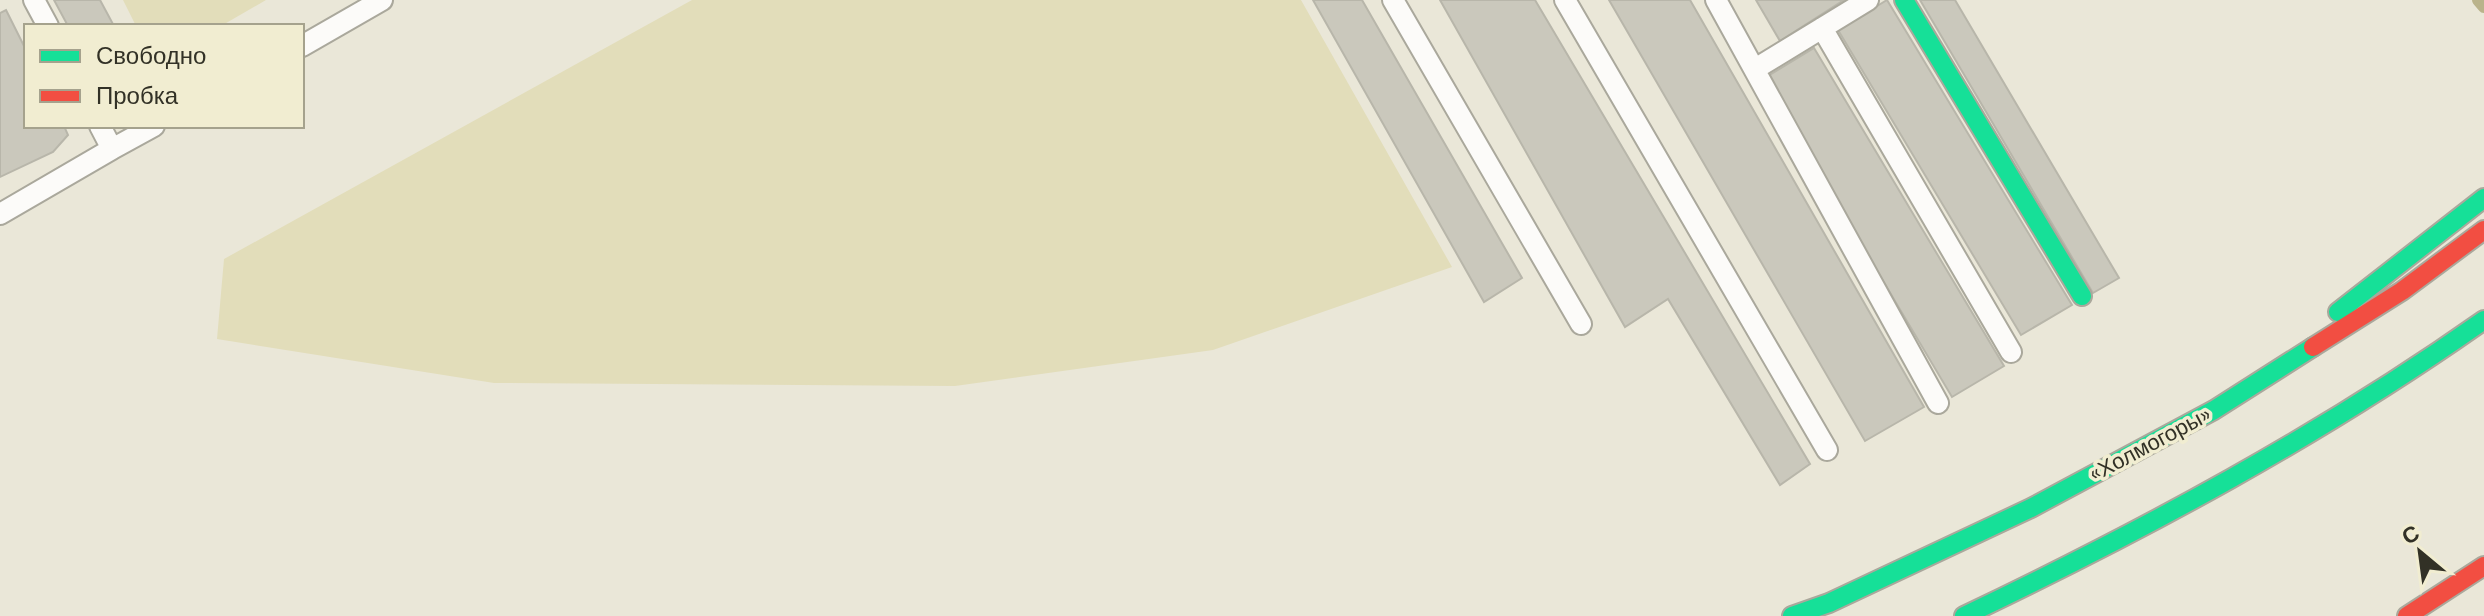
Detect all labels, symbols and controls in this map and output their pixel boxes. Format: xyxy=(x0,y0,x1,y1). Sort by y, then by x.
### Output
legend xyxy=(24,24,304,128)
text: Свободно xyxy=(96,40,206,71)
text: Пробка xyxy=(96,80,179,111)
street label: «Холмогоры» xyxy=(2084,400,2216,488)
north arrow xyxy=(2380,512,2460,592)
text: С xyxy=(2397,518,2425,551)

